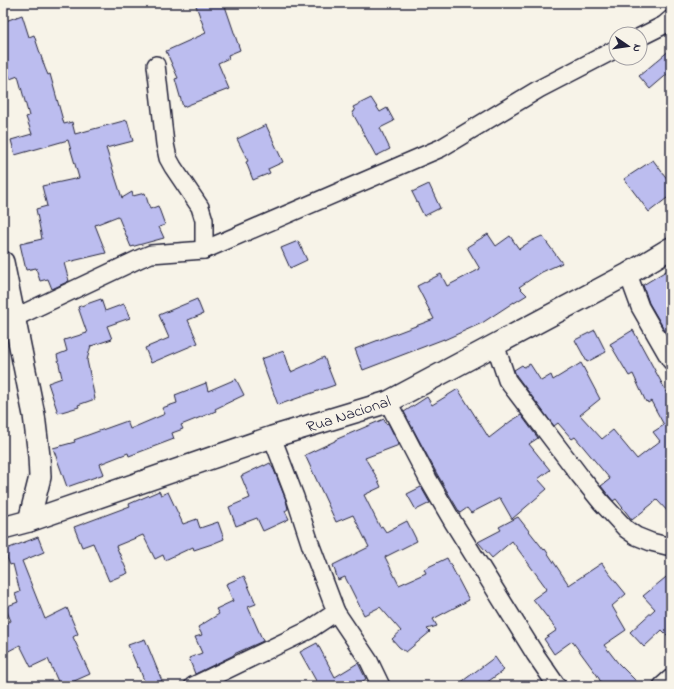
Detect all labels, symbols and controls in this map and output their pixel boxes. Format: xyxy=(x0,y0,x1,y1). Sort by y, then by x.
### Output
north arrow xyxy=(608,26,648,66)
text: N xyxy=(628,43,645,53)
street label: Rua Nacional xyxy=(303,390,394,440)

